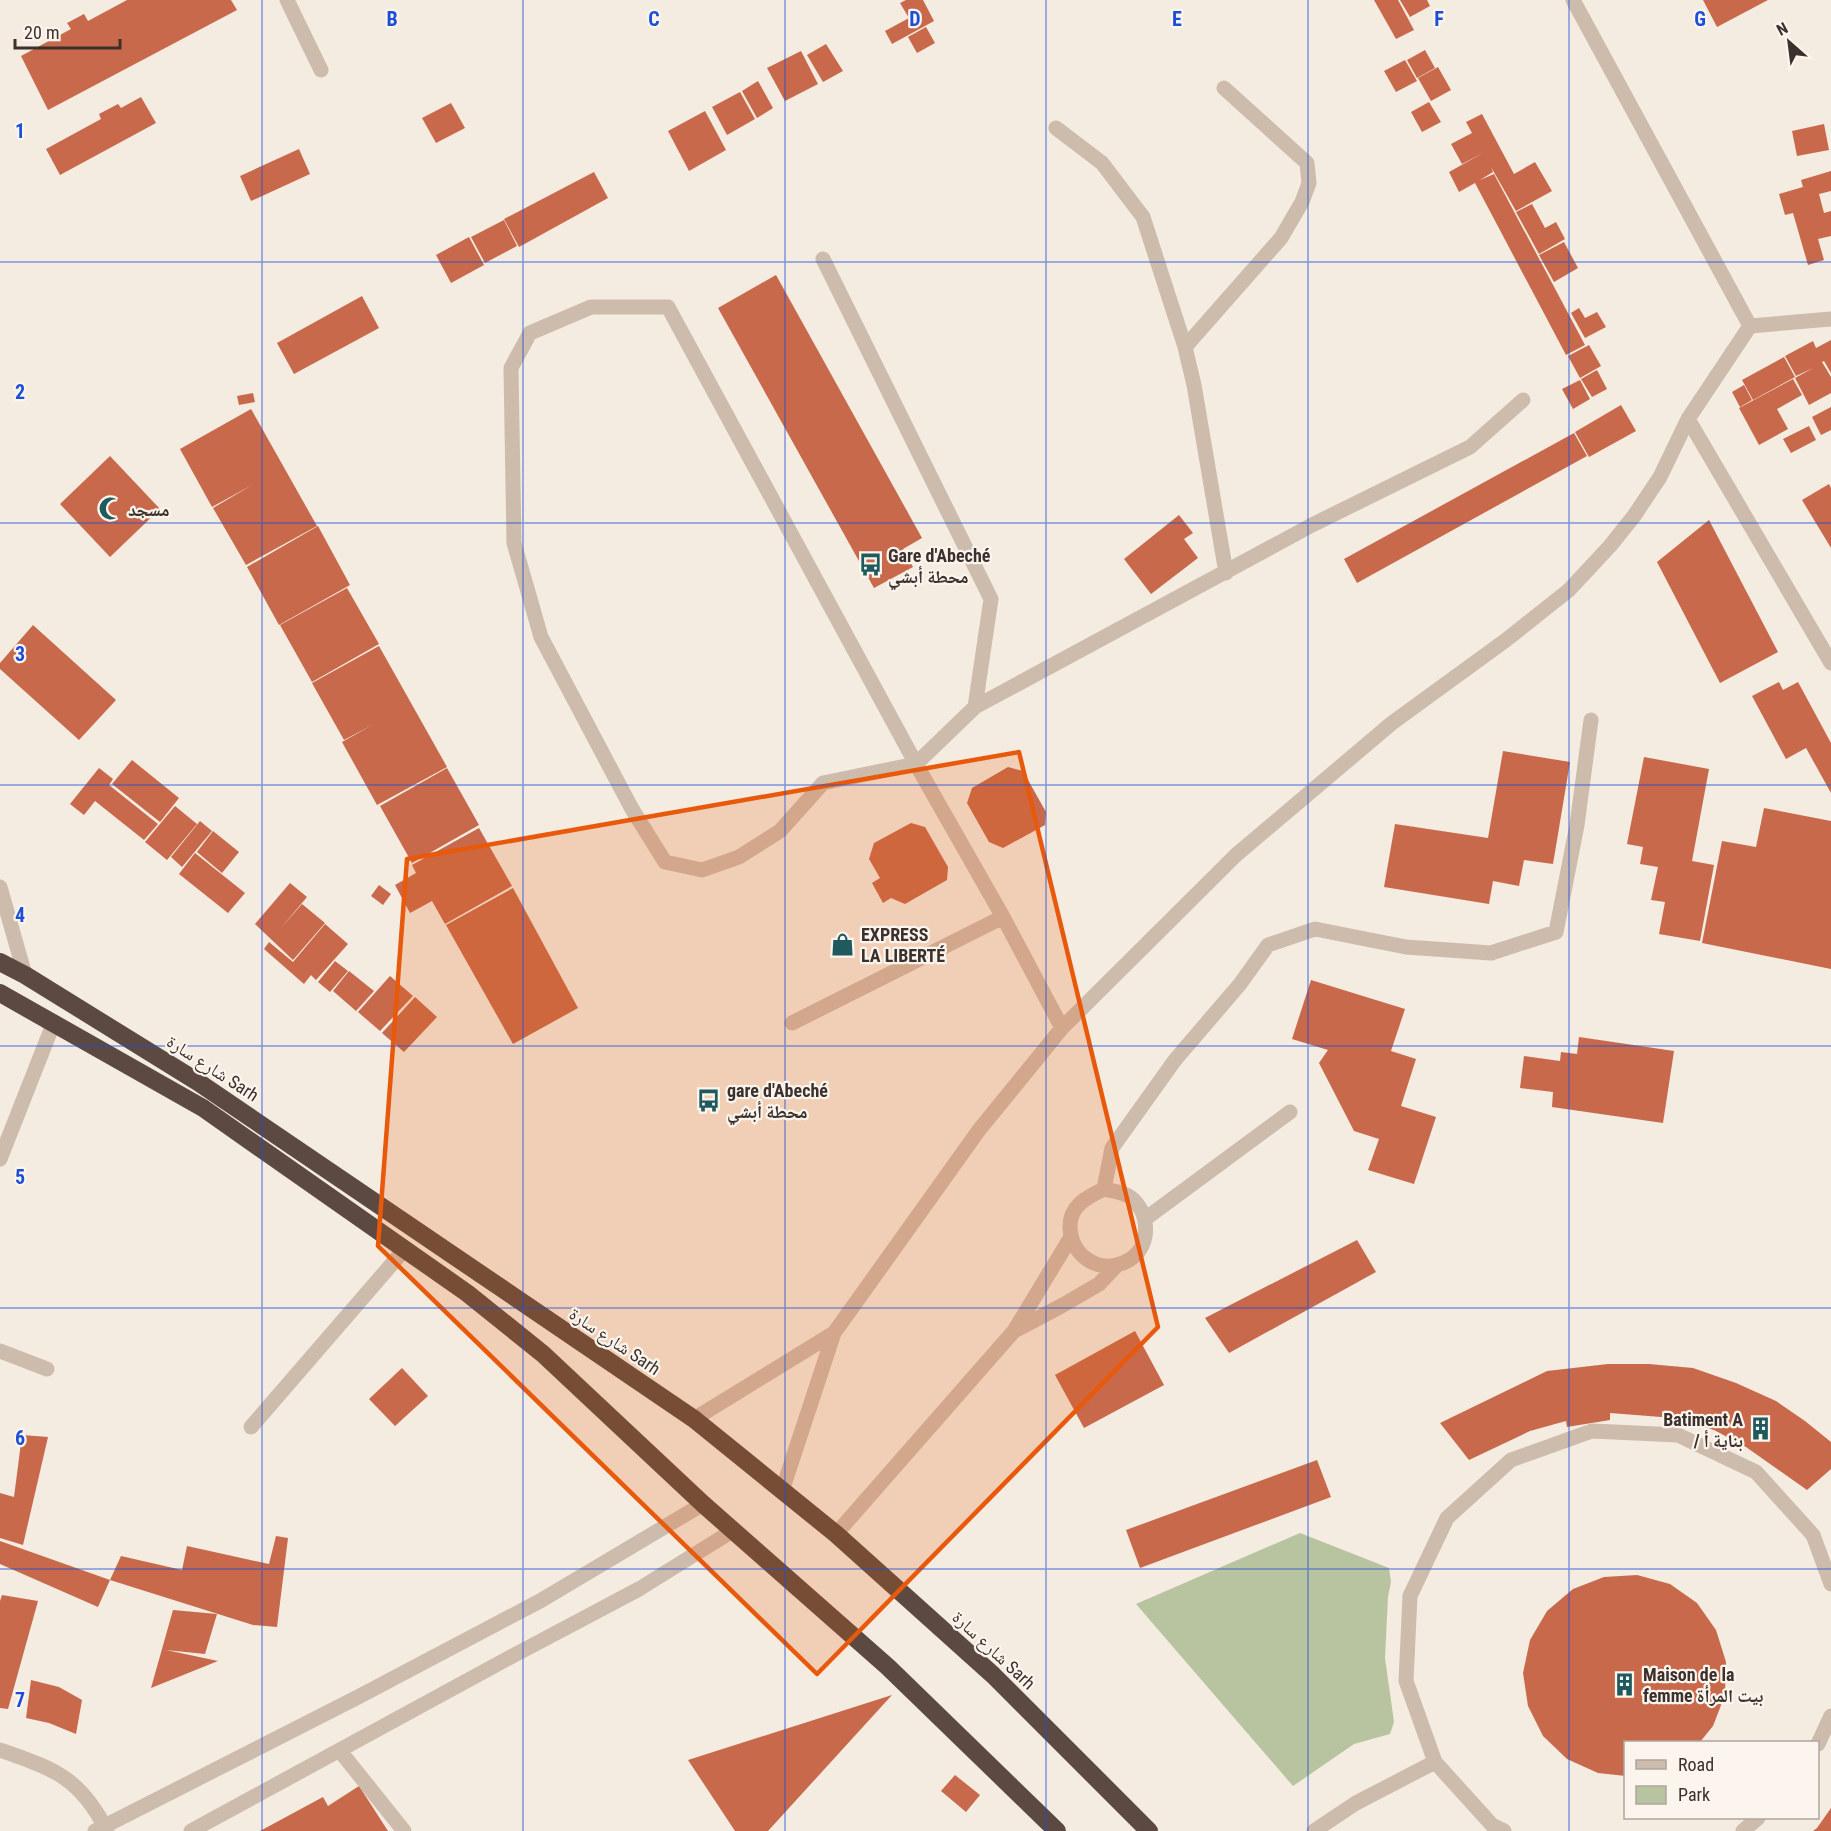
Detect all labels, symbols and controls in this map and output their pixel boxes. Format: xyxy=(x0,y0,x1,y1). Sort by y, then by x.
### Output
text: B xyxy=(386,7,398,31)
text: C xyxy=(648,7,660,31)
text: D xyxy=(909,7,921,31)
text: E xyxy=(1172,7,1182,31)
text: F xyxy=(1434,7,1444,31)
text: G xyxy=(1694,7,1706,31)
scale bar xyxy=(15,12,120,50)
north arrow xyxy=(1759,12,1819,72)
text: N xyxy=(1773,19,1791,40)
text: 20 m xyxy=(24,22,59,43)
text: 1 xyxy=(15,119,25,143)
text: 2 xyxy=(15,380,25,404)
mosque icon: مسجد xyxy=(97,496,123,522)
place label: مسجد xyxy=(128,499,170,520)
place label: Gare d'Abeché محطة أبشي xyxy=(888,545,991,591)
bus stop icon: Gare d'Abeché محطة أبشي xyxy=(857,552,883,578)
text: 3 xyxy=(15,642,25,666)
text: 4 xyxy=(15,903,25,927)
place label: EXPRESS LA LIBERTÉ xyxy=(861,924,945,966)
shop icon: EXPRESS LA LIBERTÉ xyxy=(830,931,856,957)
street label: شارع سارة Sarh xyxy=(163,1031,263,1106)
place label: gare d'Abeché محطة أبشي xyxy=(727,1080,828,1126)
bus stop icon: gare d'Abeché محطة أبشي xyxy=(696,1087,722,1113)
text: 5 xyxy=(15,1165,25,1189)
street label: شارع سارة Sarh xyxy=(565,1303,665,1380)
place label: Batiment A / بناية أ xyxy=(1663,1409,1743,1451)
building icon: Batiment A / بناية أ xyxy=(1748,1416,1774,1442)
text: 6 xyxy=(15,1426,25,1450)
street label: شارع سارة Sarh xyxy=(948,1606,1040,1694)
place label: Maison de la femme بيت المرأة xyxy=(1643,1664,1763,1706)
building icon: Maison de la femme بيت المرأة xyxy=(1612,1671,1638,1697)
text: 7 xyxy=(15,1688,25,1712)
legend xyxy=(1624,1741,1819,1819)
text: Road xyxy=(1678,1754,1714,1775)
text: Park xyxy=(1678,1784,1710,1805)

